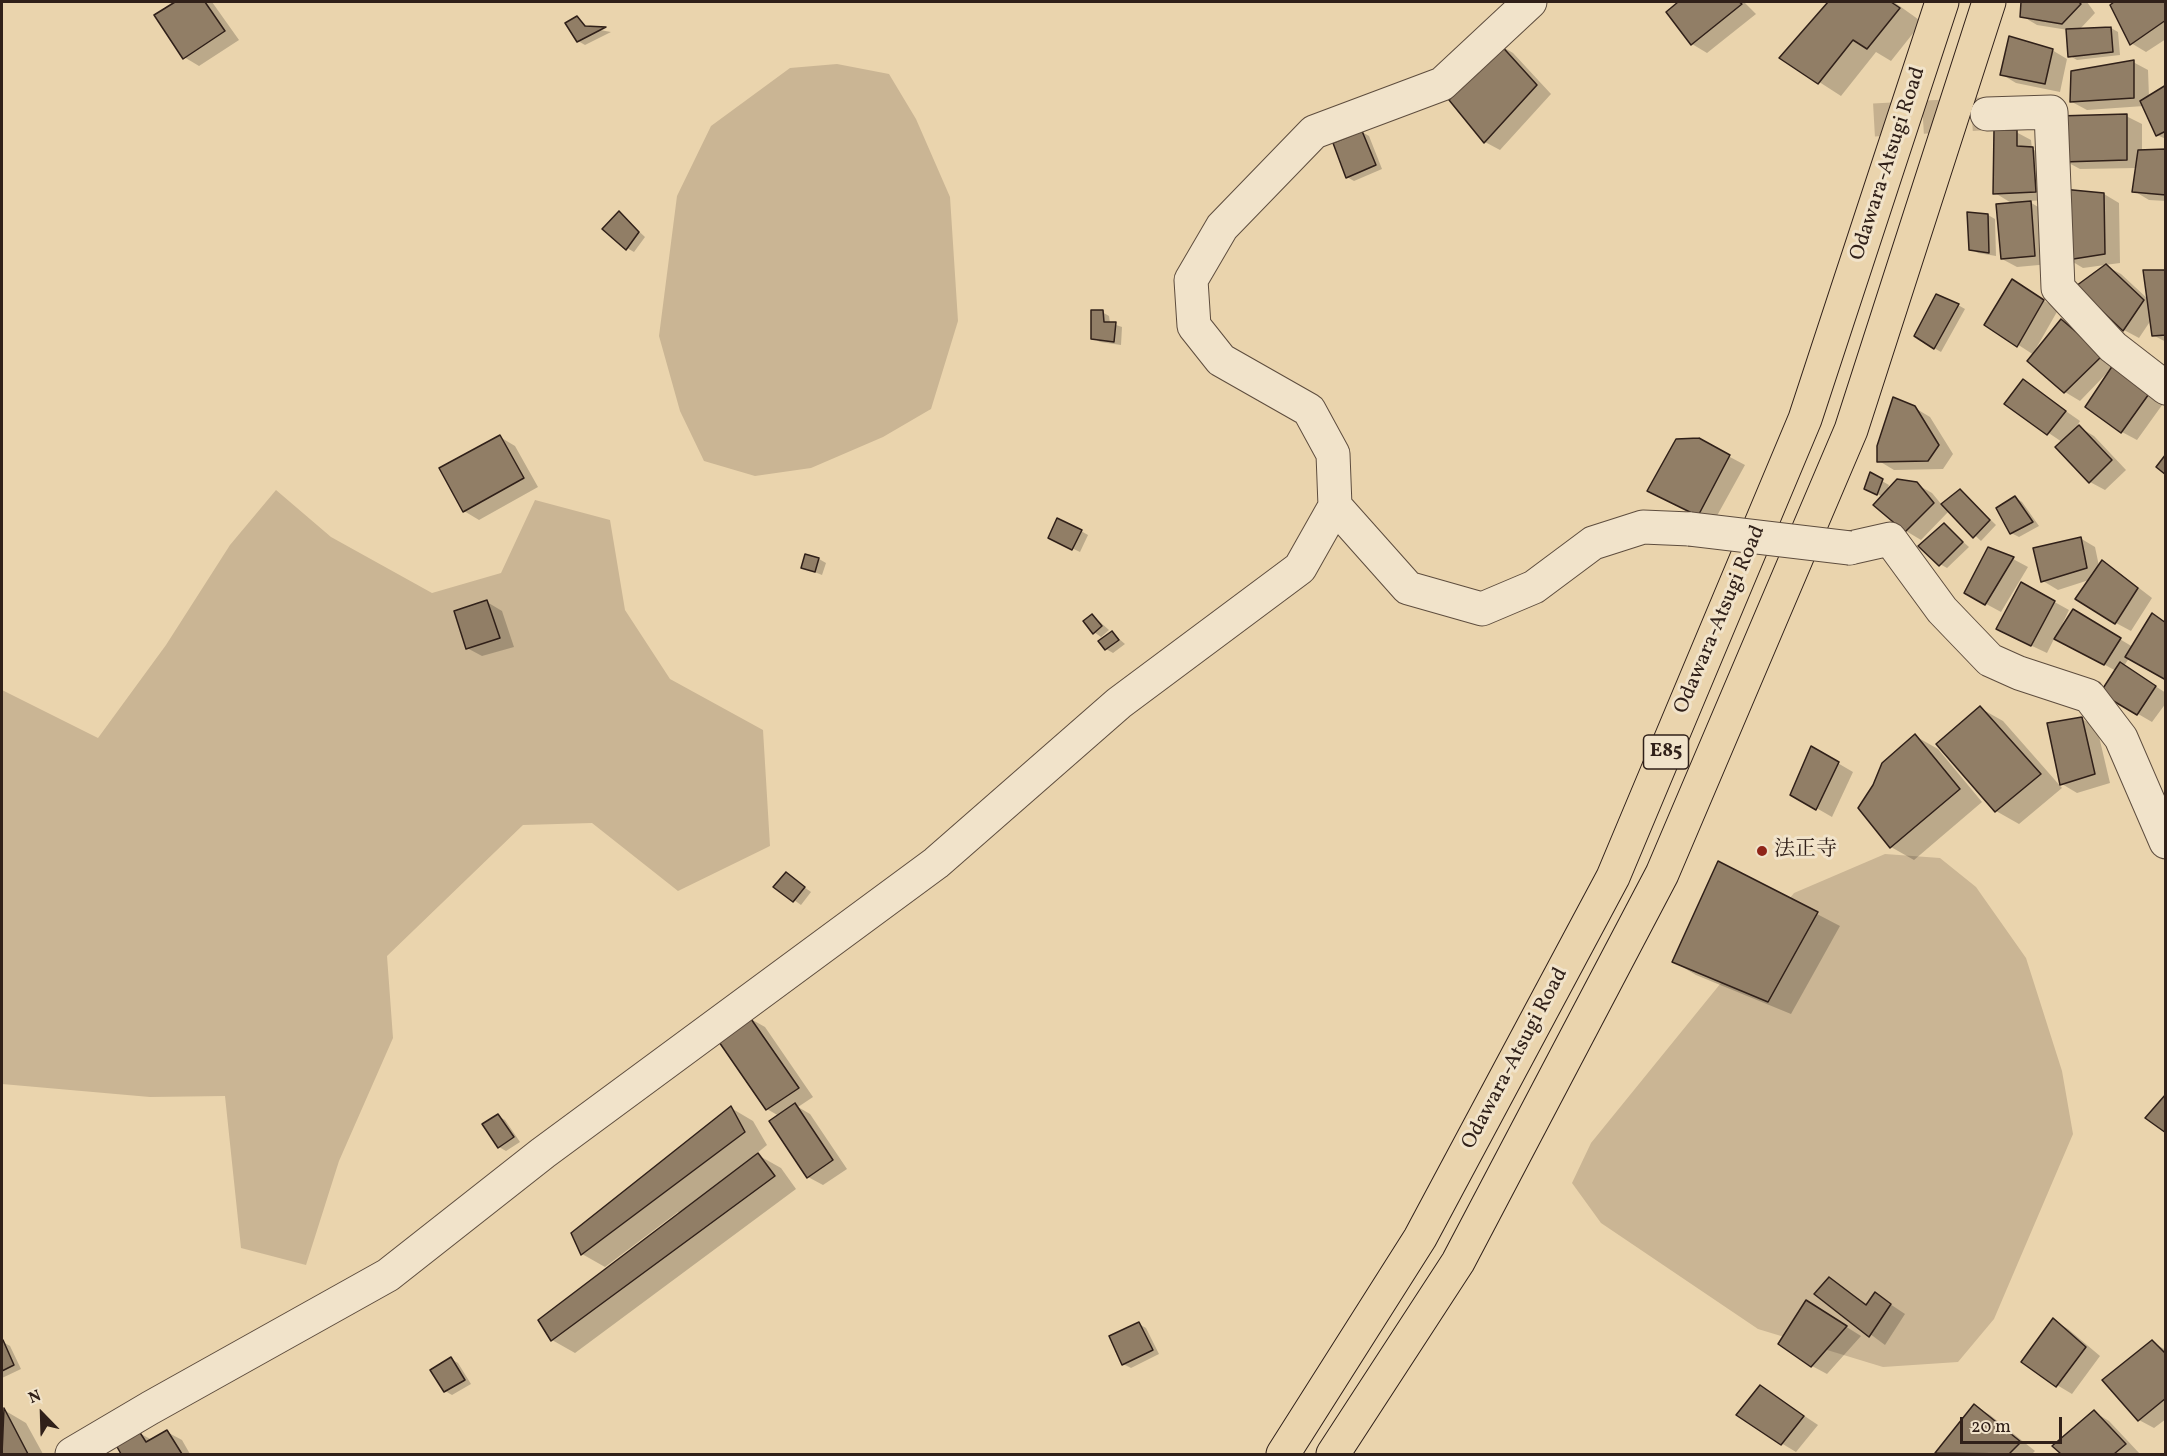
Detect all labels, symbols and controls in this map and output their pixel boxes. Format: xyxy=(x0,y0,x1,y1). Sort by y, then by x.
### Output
street label: Odawara-Atsugi Road xyxy=(1846,64,1932,264)
street label: Odawara-Atsugi Road xyxy=(1670,522,1772,718)
road number: E85 xyxy=(1644,735,1688,769)
place label: 法正寺 xyxy=(1774,838,1837,864)
marker: 法正寺 xyxy=(1755,844,1769,858)
street label: Odawara-Atsugi Road xyxy=(1457,964,1575,1154)
north arrow xyxy=(12,1384,72,1444)
text: N xyxy=(25,1385,45,1410)
scale bar xyxy=(1963,1405,2065,1443)
text: 20 m xyxy=(1971,1415,2011,1440)

